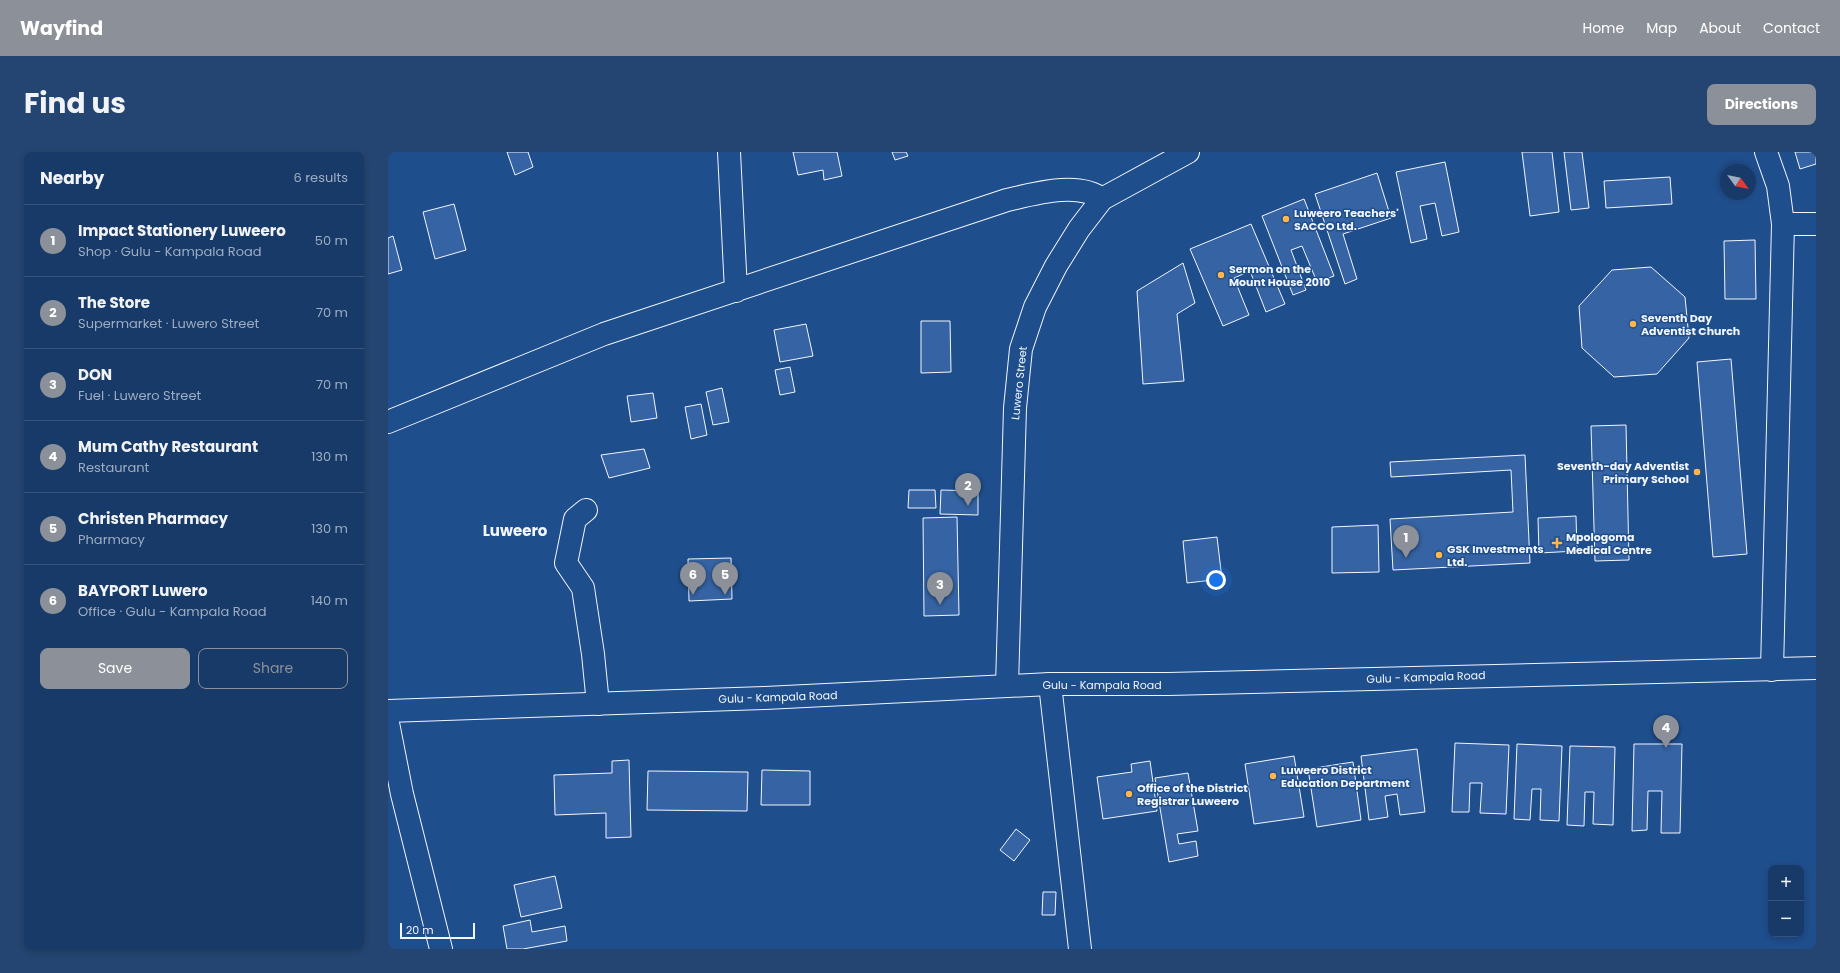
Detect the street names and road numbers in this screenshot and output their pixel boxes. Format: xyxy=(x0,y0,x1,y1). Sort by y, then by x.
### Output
street label: Luwero Street xyxy=(1007,345,1031,421)
street label: Gulu - Kampala Road xyxy=(1366,667,1486,687)
street label: Gulu - Kampala Road xyxy=(1042,677,1162,693)
street label: Gulu - Kampala Road xyxy=(718,687,838,707)

